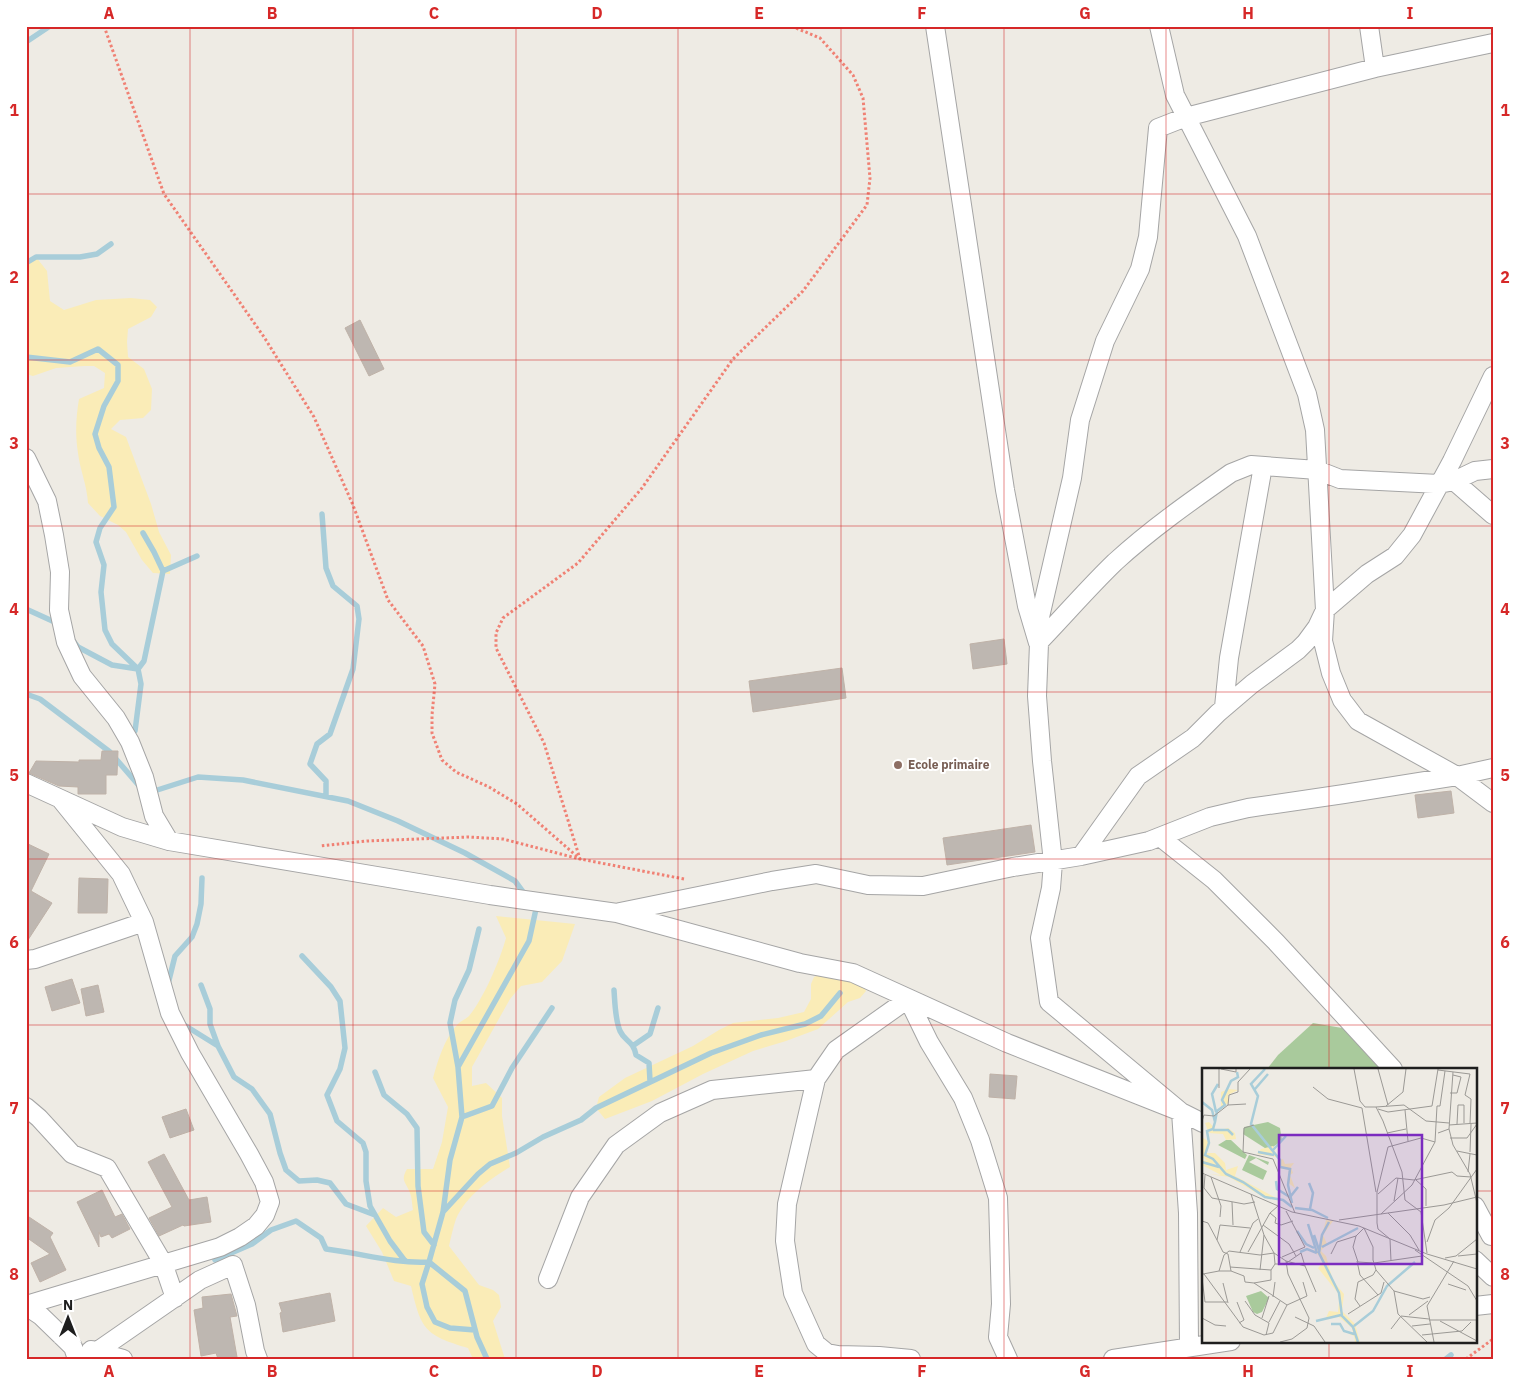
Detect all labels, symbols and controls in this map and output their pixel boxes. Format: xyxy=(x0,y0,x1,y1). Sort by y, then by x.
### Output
text: A xyxy=(104,3,115,23)
text: B xyxy=(267,3,278,23)
text: C xyxy=(429,3,439,23)
text: D xyxy=(591,3,603,23)
text: E xyxy=(754,3,764,23)
text: F xyxy=(917,3,927,23)
text: G xyxy=(1079,3,1091,23)
text: H xyxy=(1242,3,1254,23)
text: I xyxy=(1407,3,1414,23)
text: 1 xyxy=(9,100,19,120)
text: 1 xyxy=(1500,100,1510,120)
text: 2 xyxy=(9,267,19,287)
text: 2 xyxy=(1500,267,1510,287)
text: 3 xyxy=(9,433,19,453)
text: 3 xyxy=(1500,433,1510,453)
text: 4 xyxy=(9,599,19,619)
text: 4 xyxy=(1500,599,1510,619)
place label: Ecole primaire xyxy=(908,757,990,772)
marker: Ecole primaire xyxy=(892,759,904,771)
text: 5 xyxy=(9,765,19,785)
text: 5 xyxy=(1500,765,1510,785)
text: 6 xyxy=(9,932,19,952)
text: 6 xyxy=(1500,932,1510,952)
inset map xyxy=(1202,1068,1476,1342)
text: 7 xyxy=(9,1098,19,1118)
text: 7 xyxy=(1500,1098,1510,1118)
text: 8 xyxy=(9,1264,19,1284)
text: 8 xyxy=(1500,1264,1510,1284)
north arrow xyxy=(42,1292,92,1342)
text: N xyxy=(63,1296,73,1314)
text: A xyxy=(104,1361,115,1381)
text: B xyxy=(267,1361,278,1381)
text: C xyxy=(429,1361,439,1381)
text: D xyxy=(591,1361,603,1381)
text: E xyxy=(754,1361,764,1381)
text: F xyxy=(917,1361,927,1381)
text: G xyxy=(1079,1361,1091,1381)
text: H xyxy=(1242,1361,1254,1381)
text: I xyxy=(1407,1361,1414,1381)

